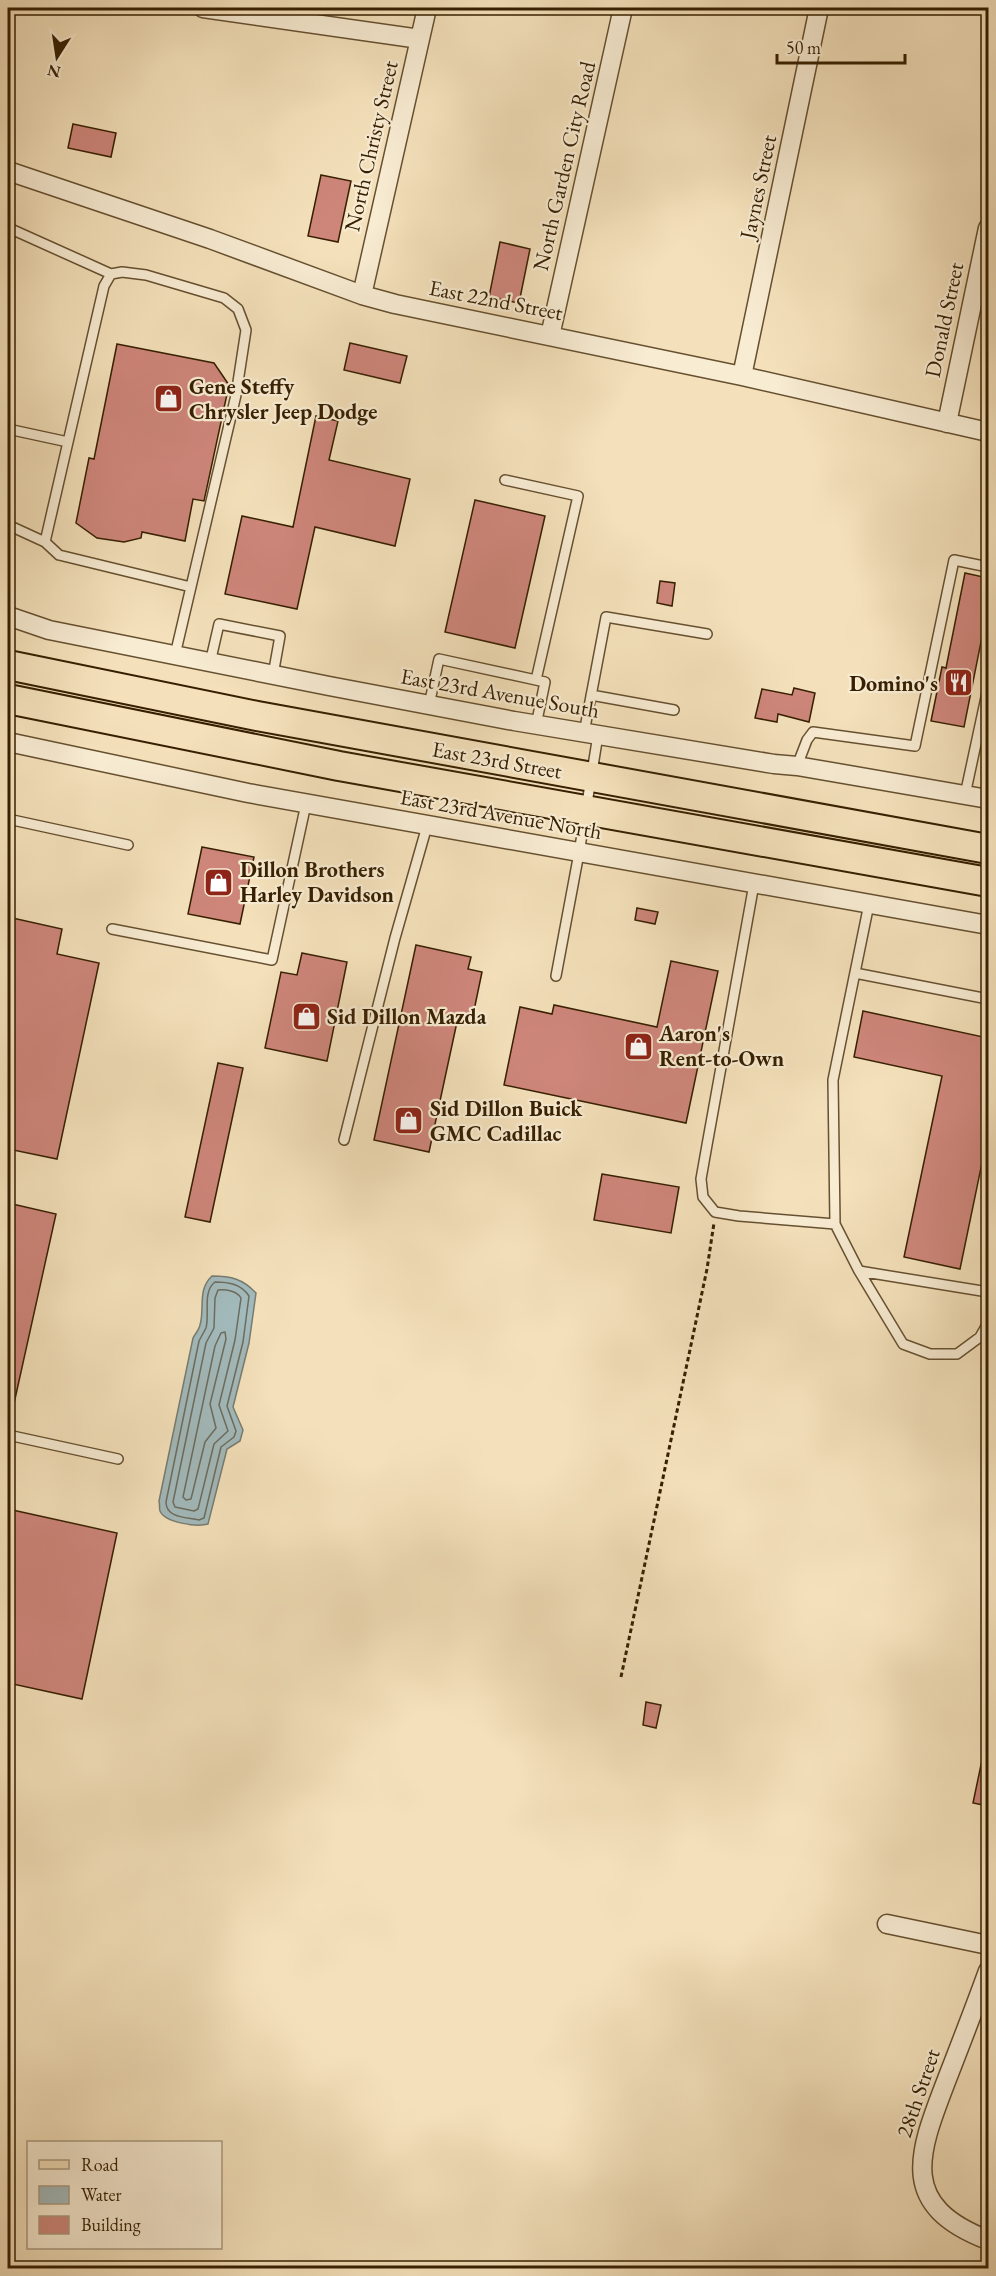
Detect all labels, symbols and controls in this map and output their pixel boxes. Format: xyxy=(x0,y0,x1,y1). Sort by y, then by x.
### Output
north arrow xyxy=(27,27,87,87)
scale bar xyxy=(777,27,904,65)
text: 50 m xyxy=(786,36,821,59)
street label: North Christy Street xyxy=(337,58,405,234)
street label: North Garden City Road xyxy=(526,58,602,274)
text: N xyxy=(45,60,63,83)
street label: Jaynes Street xyxy=(732,132,783,244)
street label: Donald Street xyxy=(918,260,970,380)
street label: East 22nd Street xyxy=(427,273,565,327)
place label: Gene Steffy Chrysler Jeep Dodge xyxy=(189,372,377,426)
shop icon: Gene Steffy Chrysler Jeep Dodge xyxy=(152,383,184,415)
street label: East 23rd Avenue South xyxy=(398,661,602,725)
restaurant icon: Domino's xyxy=(943,667,975,699)
place label: Domino's xyxy=(849,669,938,698)
street label: East 23rd Street xyxy=(430,734,564,786)
street label: East 23rd Avenue North xyxy=(398,782,604,846)
place label: Dillon Brothers Harley Davidson xyxy=(240,855,394,909)
shop icon: Dillon Brothers Harley Davidson xyxy=(203,866,235,898)
shop icon: Sid Dillon Mazda xyxy=(290,1000,322,1032)
place label: Sid Dillon Mazda xyxy=(327,1002,487,1031)
place label: Aaron's Rent-to-Own xyxy=(658,1019,785,1073)
shop icon: Aaron's Rent-to-Own xyxy=(622,1030,654,1062)
place label: Sid Dillon Buick GMC Cadillac xyxy=(430,1094,583,1148)
shop icon: Sid Dillon Buick GMC Cadillac xyxy=(393,1105,425,1137)
street label: 28th Street xyxy=(889,2045,947,2141)
legend xyxy=(27,2141,222,2249)
text: Road xyxy=(81,2153,120,2176)
text: Water xyxy=(81,2183,122,2206)
text: Building xyxy=(81,2213,141,2236)

